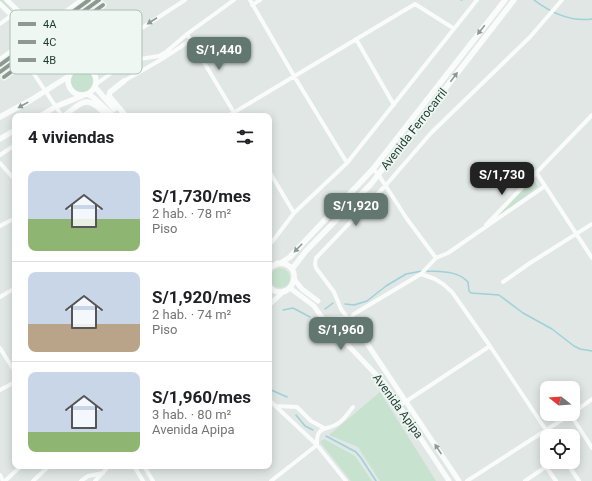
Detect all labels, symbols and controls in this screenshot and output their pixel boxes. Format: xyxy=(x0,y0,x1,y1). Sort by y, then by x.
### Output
legend xyxy=(10,10,142,74)
one-way arrow xyxy=(147,17,158,25)
text: 4A xyxy=(43,18,57,31)
one-way arrow xyxy=(477,25,485,36)
text: 4C xyxy=(43,36,56,49)
pin: S/1,440 xyxy=(182,37,256,71)
text: S/1,440 xyxy=(196,42,242,57)
text: 4B xyxy=(43,54,56,67)
one-way arrow xyxy=(450,72,458,83)
street label: Avenida Ferrocarril xyxy=(378,85,450,173)
one-way arrow xyxy=(17,101,29,108)
icon: filters xyxy=(234,126,256,148)
text: 4 viviendas xyxy=(28,127,114,147)
pin: S/1,730 xyxy=(465,162,539,196)
text: S/1,730 xyxy=(479,167,525,182)
text: S/1,730/mes xyxy=(152,186,251,206)
icon: home xyxy=(60,187,108,235)
pin: S/1,920 xyxy=(319,193,393,227)
text: S/1,920 xyxy=(333,198,379,213)
text: 2 hab. · 78 m² xyxy=(152,206,231,221)
text: Piso xyxy=(152,221,178,236)
one-way arrow xyxy=(293,243,303,253)
text: S/1,920/mes xyxy=(152,287,251,307)
icon: home xyxy=(60,288,108,336)
text: 2 hab. · 74 m² xyxy=(152,307,231,322)
pin: S/1,960 xyxy=(304,317,378,351)
text: Piso xyxy=(152,322,178,337)
text: S/1,960 xyxy=(318,322,364,337)
street label: Avenida Apipa xyxy=(370,371,426,441)
north arrow xyxy=(540,381,580,421)
map controls xyxy=(540,381,580,469)
text: S/1,960/mes xyxy=(152,387,251,407)
icon: home xyxy=(60,388,108,436)
text: 3 hab. · 80 m² xyxy=(152,407,231,422)
text: Avenida Apipa xyxy=(152,422,235,437)
button: locate xyxy=(540,429,580,469)
one-way arrow xyxy=(434,443,441,454)

